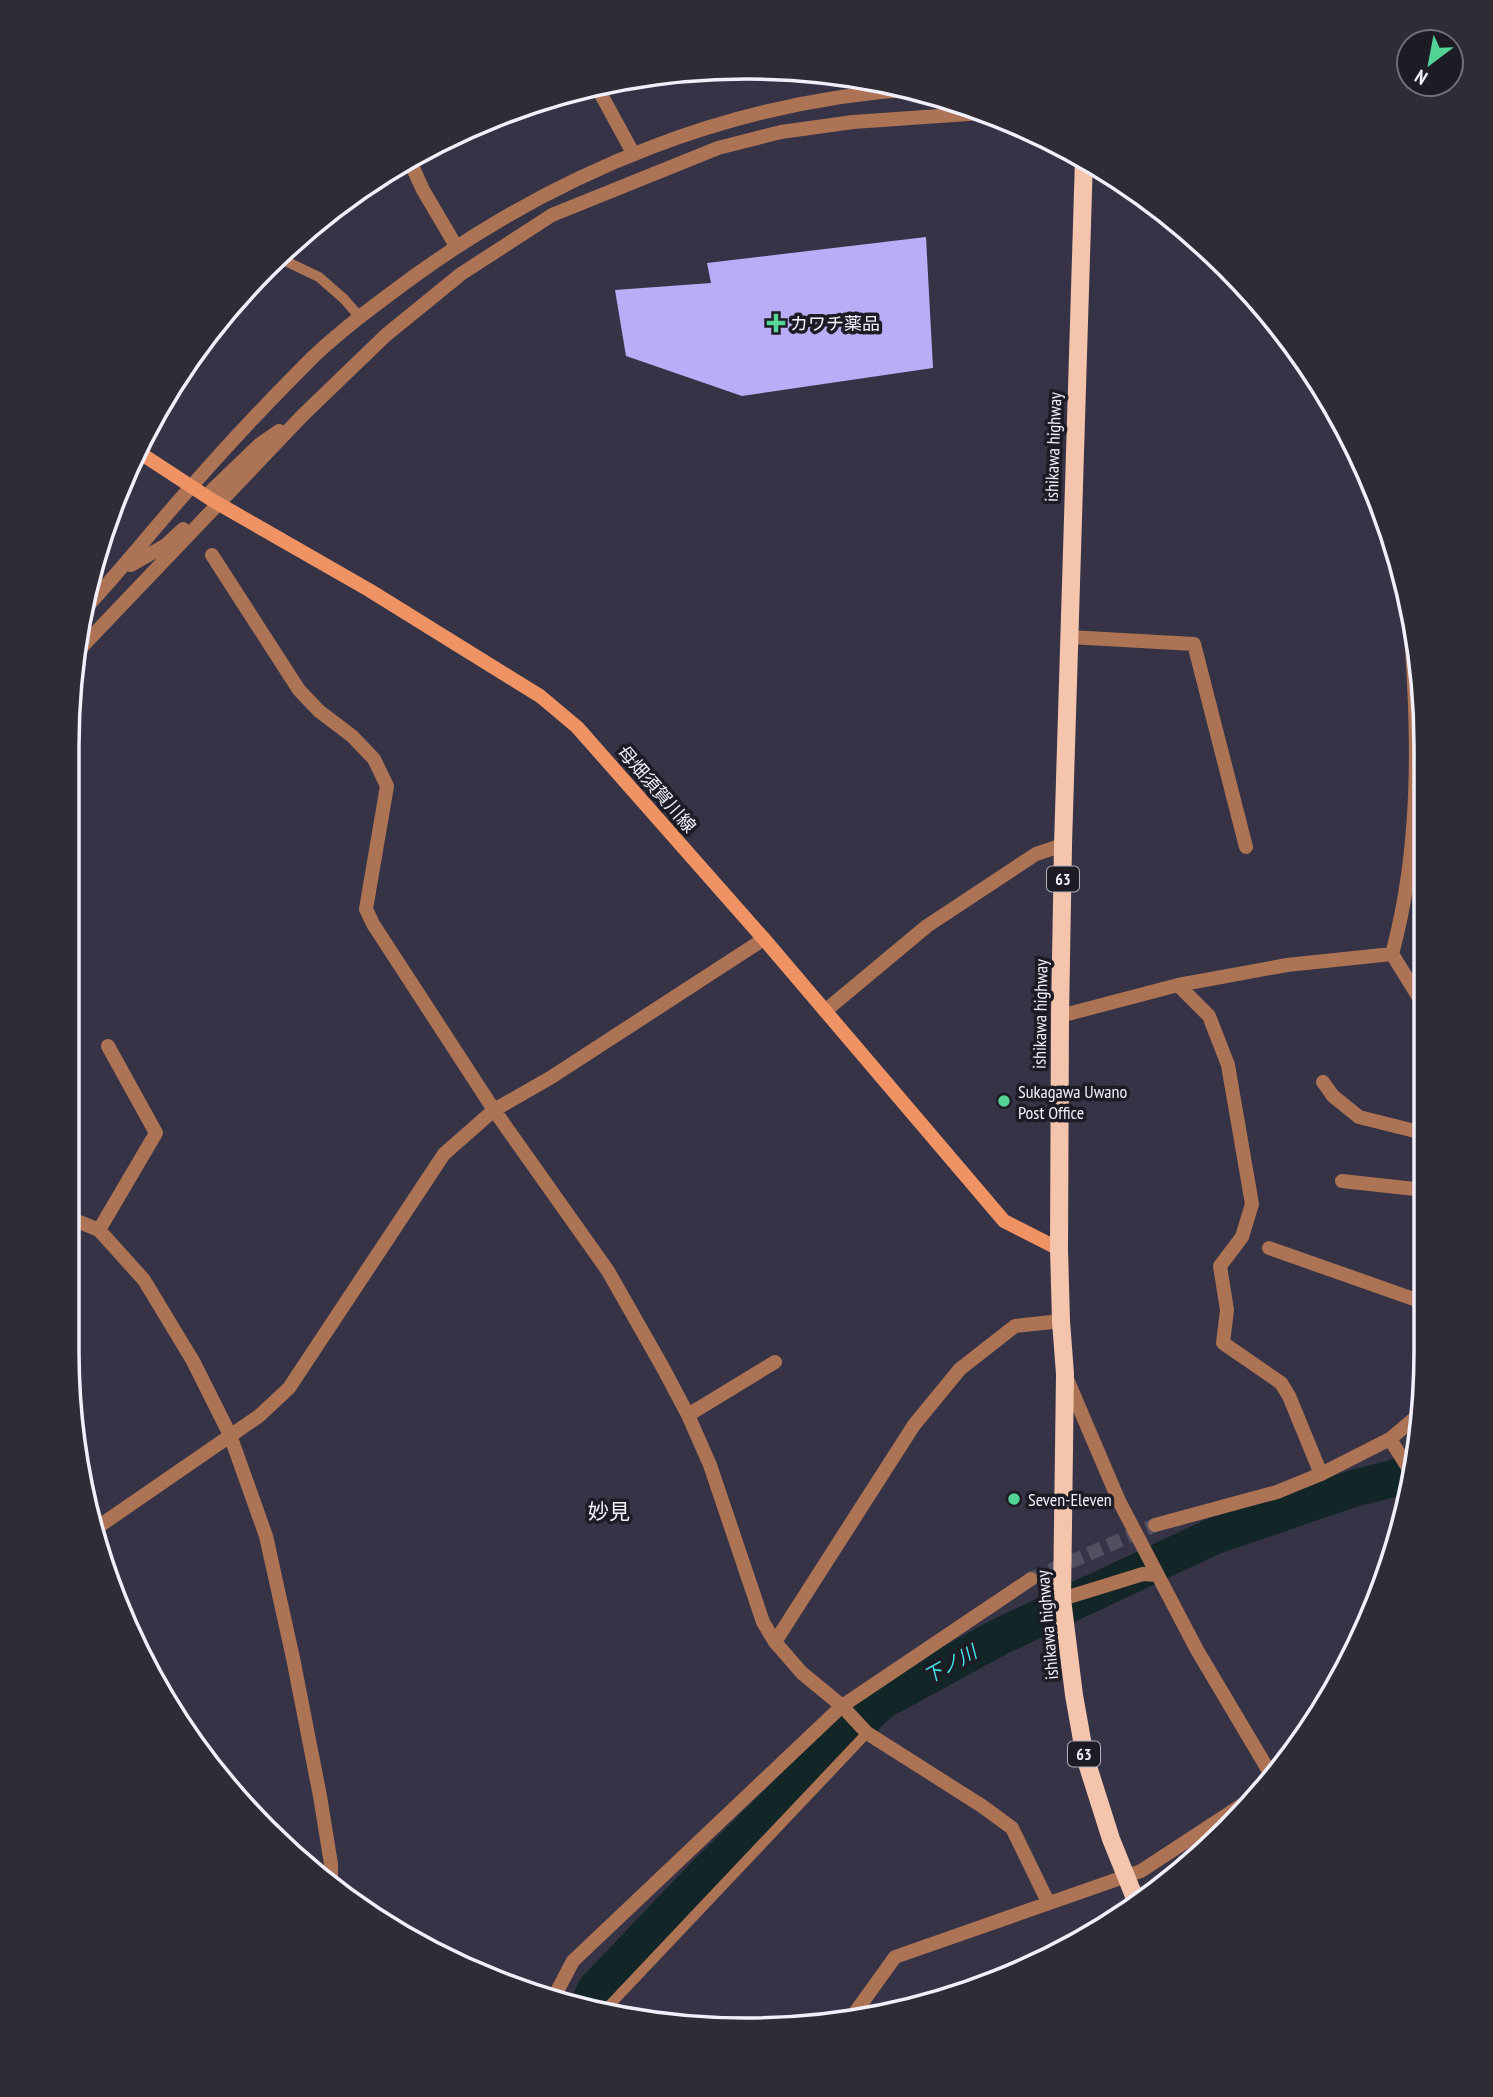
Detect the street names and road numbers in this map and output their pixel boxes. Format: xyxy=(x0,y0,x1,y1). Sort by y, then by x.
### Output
street label: ishikawa highway xyxy=(1040,392,1066,502)
street label: 母畑須賀川線 xyxy=(613,741,701,837)
road number: 63 xyxy=(1047,866,1079,892)
street label: ishikawa highway xyxy=(1028,959,1052,1069)
street label: ishikawa highway xyxy=(1031,1569,1063,1681)
road number: 63 xyxy=(1068,1742,1100,1766)

